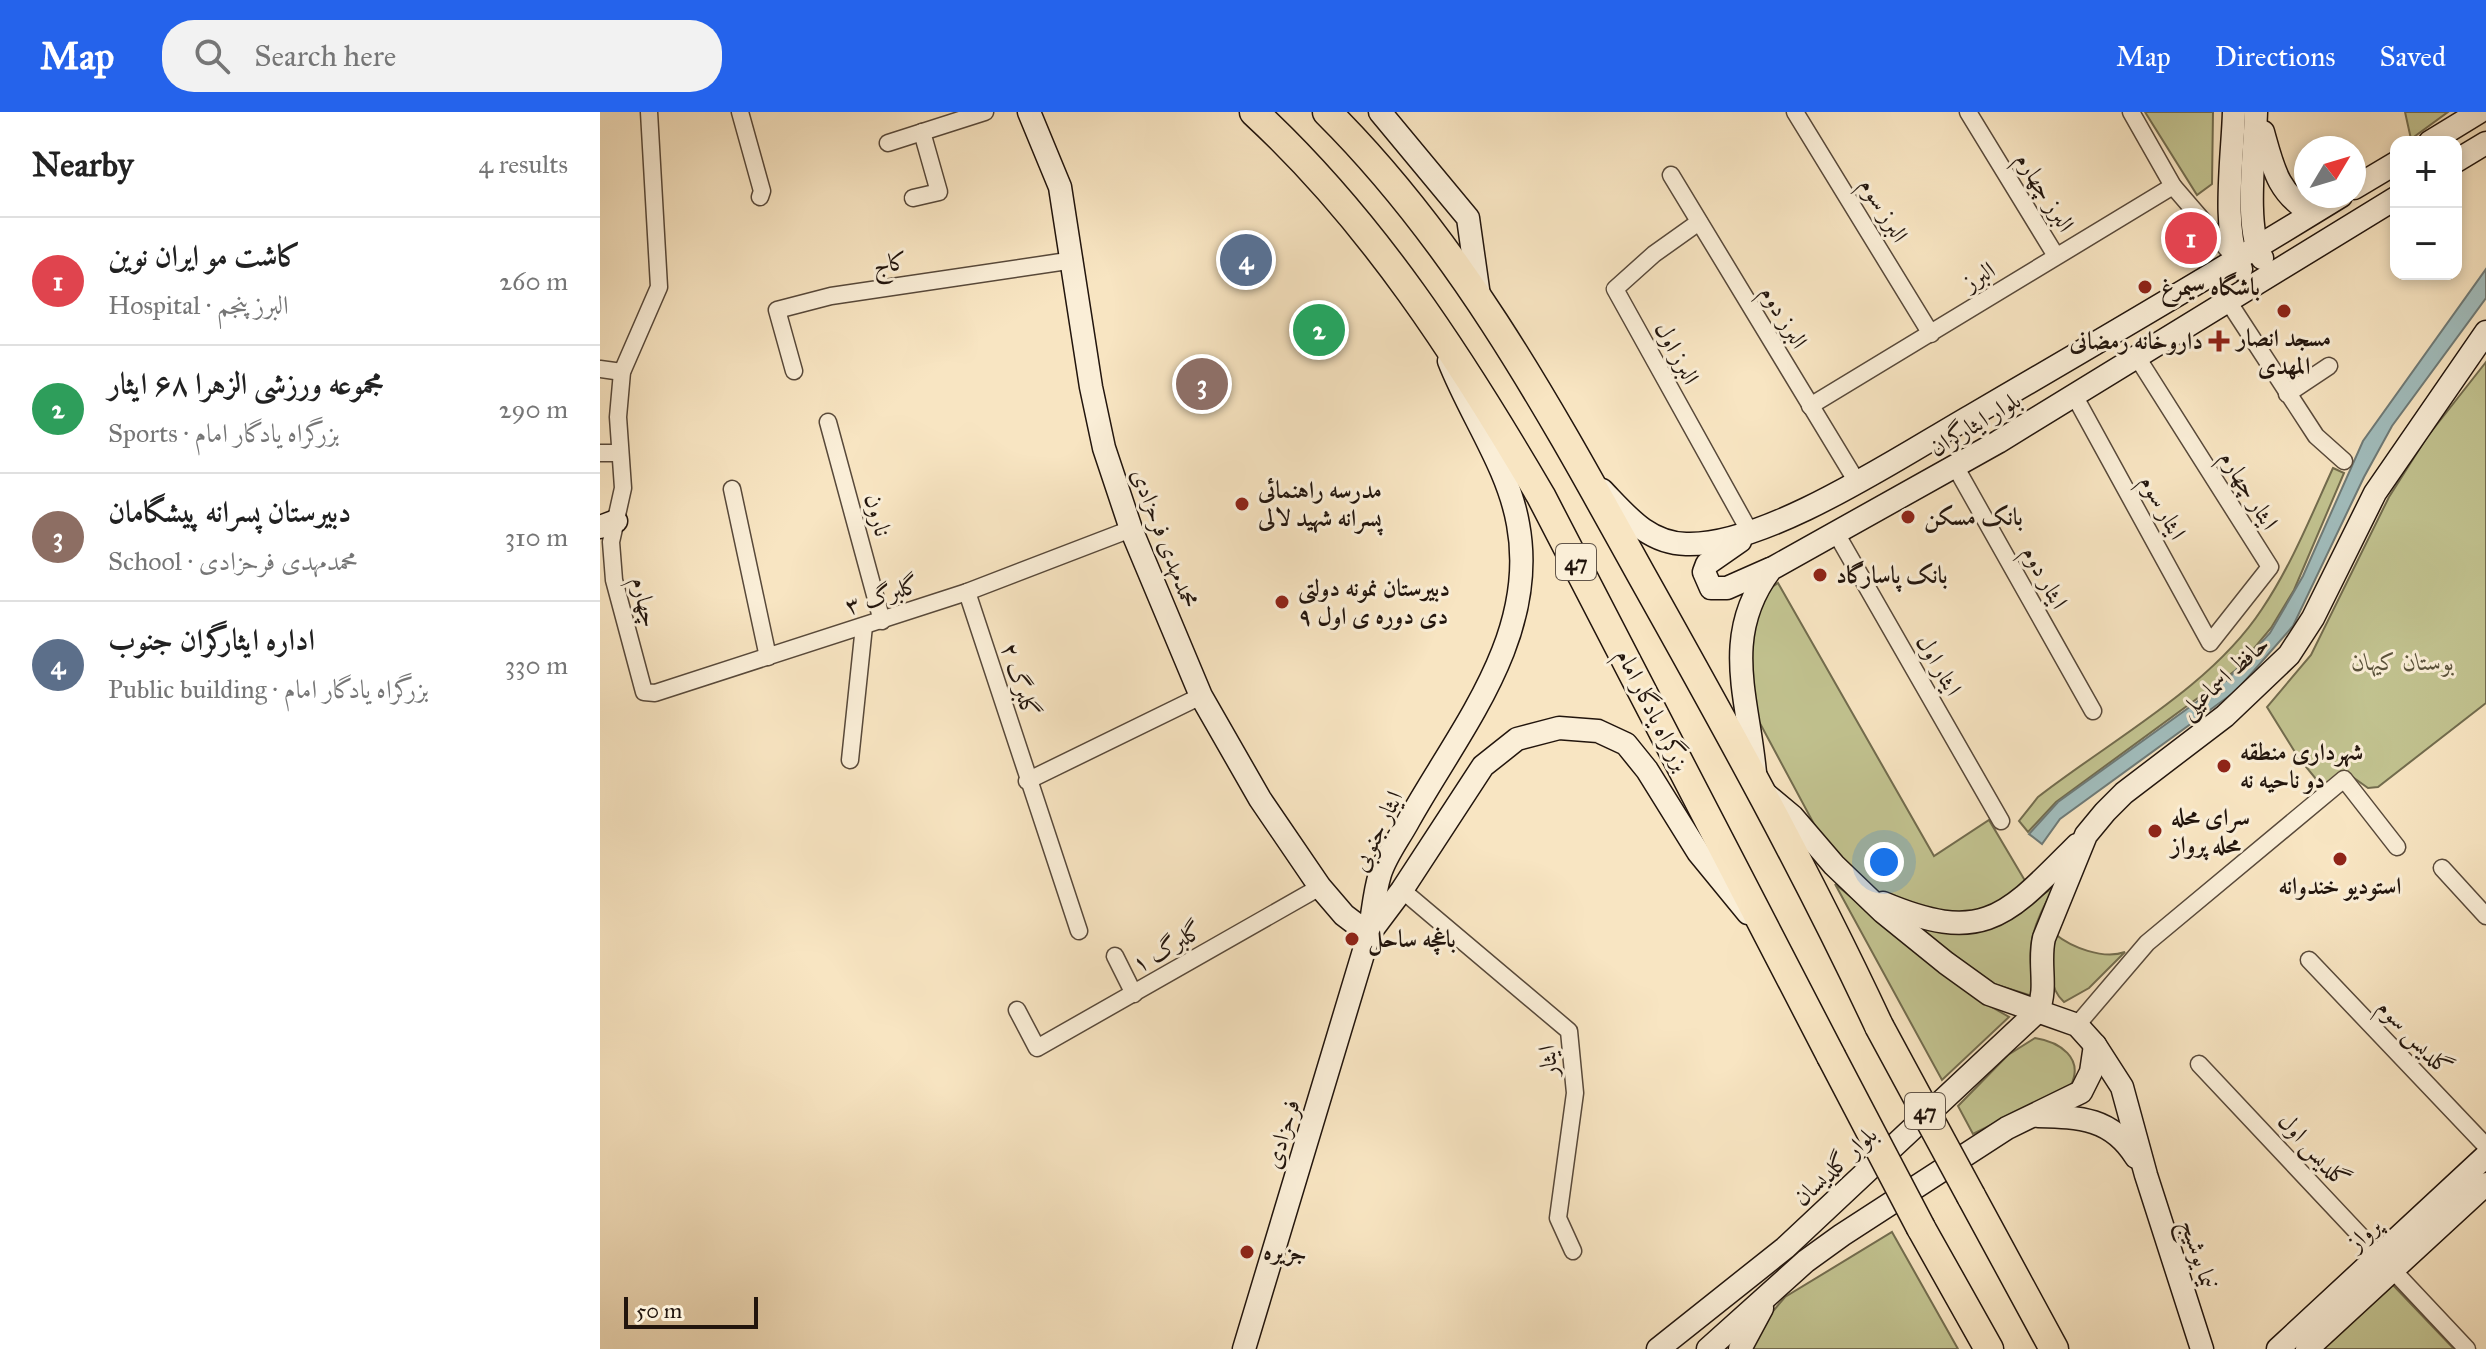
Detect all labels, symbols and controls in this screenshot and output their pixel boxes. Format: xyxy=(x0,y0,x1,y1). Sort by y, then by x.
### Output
search box xyxy=(162,20,722,92)
text: Map xyxy=(40,33,114,79)
icon: search xyxy=(190,34,234,78)
text: Search here xyxy=(254,38,396,74)
text: Map xyxy=(2116,39,2171,74)
text: Directions xyxy=(2215,39,2336,74)
text: Saved xyxy=(2380,39,2446,74)
north arrow xyxy=(2294,136,2366,208)
map controls xyxy=(2390,136,2462,280)
button: + xyxy=(2390,136,2462,208)
text: Nearby xyxy=(32,144,134,185)
street label: البرز چهارم xyxy=(2004,147,2081,241)
text: 4 results xyxy=(479,148,568,180)
street label: البرز سوم xyxy=(1848,172,1915,251)
pin: 1 xyxy=(2165,208,2217,268)
button: − xyxy=(2390,208,2462,280)
pin: 4 xyxy=(1220,230,1272,290)
text: کاشت مو ایران نوین xyxy=(108,238,301,274)
street label: کاج xyxy=(871,246,910,286)
street label: البرز xyxy=(1956,255,2001,298)
text: 1 xyxy=(53,265,63,297)
text: 260 m xyxy=(499,265,568,297)
place label: باشگاه سیمرغ xyxy=(2161,271,2260,307)
marker: باشگاه سیمرغ xyxy=(2136,278,2154,296)
street label: البرز دوم xyxy=(1748,280,1815,357)
text: Hospital · البرز پنجم xyxy=(108,289,289,321)
pin: 2 xyxy=(1293,300,1345,360)
marker: مسجد انصار المهدی xyxy=(2275,302,2293,320)
street label: البرز اول xyxy=(1648,317,1706,389)
place label: مسجد انصار المهدی xyxy=(2234,323,2331,381)
place label: داروخانه رمضانی xyxy=(2069,326,2203,356)
marker: داروخانه رمضانی xyxy=(2210,332,2228,350)
pin: 3 xyxy=(1176,354,1228,414)
text: مجموعه ورزشی الزهرا ۶۸ ایثار xyxy=(108,366,384,402)
street label: بلوار ایثارگران xyxy=(1923,384,2026,463)
text: 2 xyxy=(52,393,64,425)
text: 290 m xyxy=(499,393,568,425)
text: Sports · بزرگراه یادگار امام xyxy=(108,417,339,449)
street label: ایثار چهارم xyxy=(2208,445,2285,538)
street label: محمدمهدی فرحزادی xyxy=(1125,464,1205,612)
street label: ایثار سوم xyxy=(2128,469,2193,547)
place label: مدرسه راهنمائی پسرانه شهید لالی xyxy=(1257,475,1384,536)
street label: نارون xyxy=(858,490,898,540)
text: دبیرستان پسرانه پیشگامان xyxy=(108,494,351,530)
marker: مدرسه راهنمائی پسرانه شهید لالی xyxy=(1233,495,1251,513)
place label: بانک مسکن xyxy=(1924,502,2023,533)
marker: بانک مسکن xyxy=(1899,508,1917,526)
text: 3 xyxy=(53,521,63,553)
text: 310 m xyxy=(505,521,568,553)
street label: ایثار دوم xyxy=(2010,540,2075,617)
road number: 47 xyxy=(1556,544,1596,580)
text: School · محمدمهدی فرحزادی xyxy=(108,545,358,577)
place label: بانک پاسارگاد xyxy=(1836,560,1948,593)
marker: بانک پاسارگاد xyxy=(1811,566,1829,584)
street label: گلبرگ ۳ xyxy=(841,569,923,621)
place label: دبیرستان نمونه دولتی ۹ دی دوره ی اول xyxy=(1298,573,1450,631)
street label: چهارم xyxy=(619,574,665,632)
marker: دبیرستان نمونه دولتی ۹ دی دوره ی اول xyxy=(1273,593,1291,611)
text: اداره ایثارگران جنوب xyxy=(108,622,315,658)
street label: ایثار اول xyxy=(1910,629,1968,701)
street label: حافظ اسماعیلی xyxy=(2173,629,2277,727)
street label: گلبرگ ۲ xyxy=(994,639,1046,721)
street label: بزرگراه یادگار امام xyxy=(1604,643,1698,779)
park label: بوستان کیهان xyxy=(2352,647,2455,677)
text: 4 xyxy=(51,649,65,681)
text: 330 m xyxy=(505,649,568,681)
text: Public building · بزرگراه یادگار امام xyxy=(108,673,429,705)
place label: شهرداری منطقه دو ناحیه نه xyxy=(2240,737,2363,795)
marker: شهرداری منطقه دو ناحیه نه xyxy=(2215,757,2233,775)
street label: ایثار جنوبی xyxy=(1345,786,1411,877)
place label: سرای محله محله پرواز xyxy=(2168,802,2250,861)
marker: سرای محله محله پرواز xyxy=(2146,822,2164,840)
your location xyxy=(1864,842,1904,882)
marker: استودیو خندوانه xyxy=(2331,850,2349,868)
place label: استودیو خندوانه xyxy=(2278,871,2402,901)
street label: گلبرگ ۱ xyxy=(1126,915,1208,979)
place label: باغچه ساحل xyxy=(1368,924,1456,956)
marker: باغچه ساحل xyxy=(1343,930,1361,948)
street label: گلدیس سوم xyxy=(2367,992,2459,1086)
street label: ایثار xyxy=(1531,1044,1565,1080)
road number: 47 xyxy=(1905,1093,1945,1129)
street label: فرحزادی xyxy=(1257,1096,1307,1172)
street label: گلدیس اول xyxy=(2271,1106,2356,1195)
street label: بلوار گلدیسان xyxy=(1787,1120,1883,1212)
street label: پرواز xyxy=(2339,1209,2390,1259)
street label: نیما یوشیج xyxy=(2168,1216,2224,1294)
place label: جزیره xyxy=(1263,1237,1307,1267)
marker: جزیره xyxy=(1238,1243,1256,1261)
scale bar xyxy=(624,1293,758,1329)
text: 50 m xyxy=(636,1297,682,1324)

